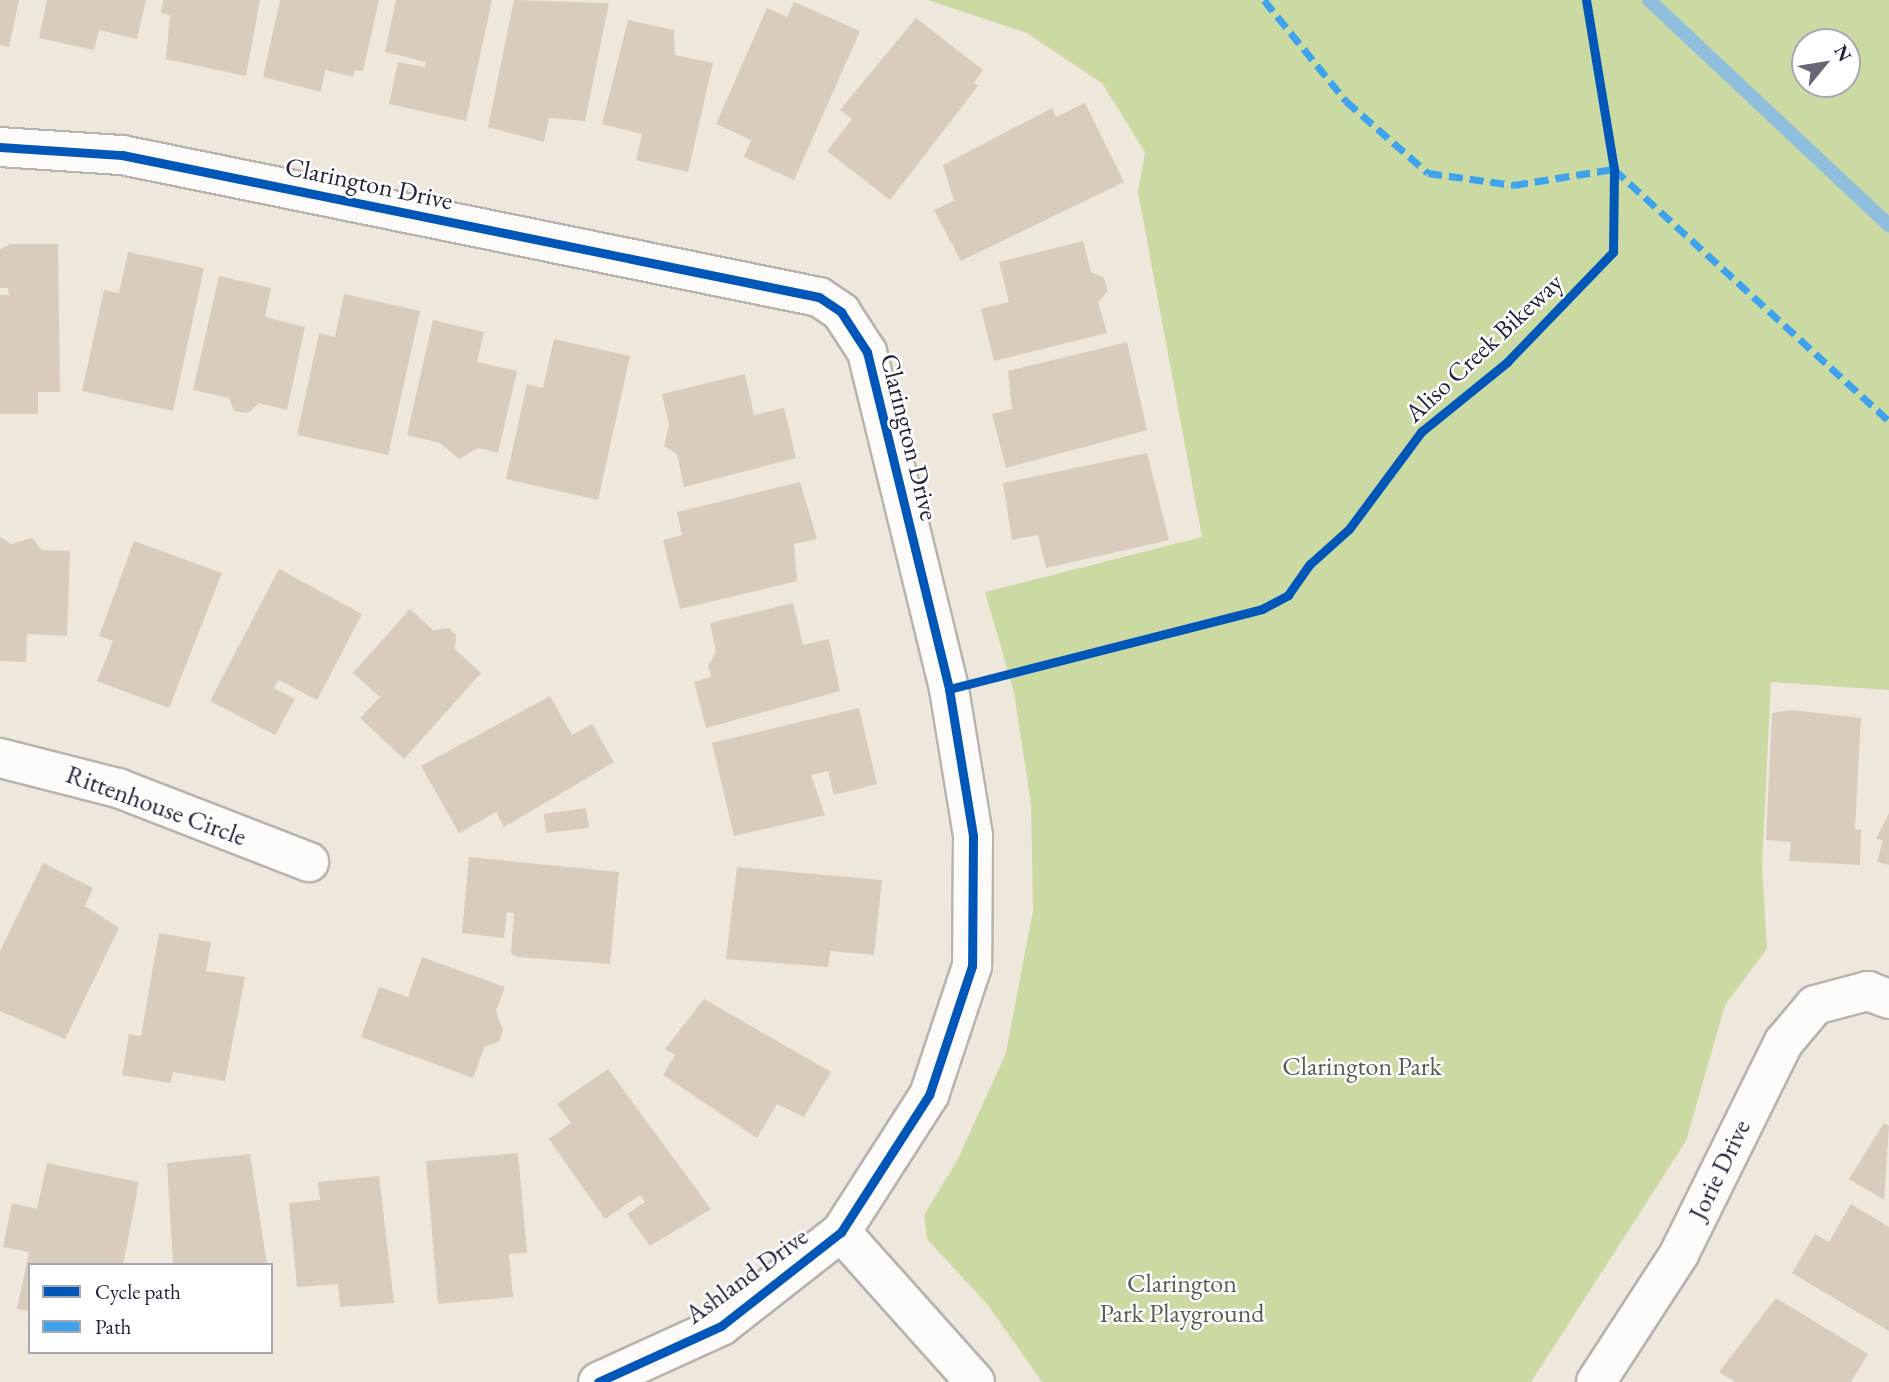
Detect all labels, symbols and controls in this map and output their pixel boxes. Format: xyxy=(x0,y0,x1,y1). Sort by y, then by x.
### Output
north arrow xyxy=(1791,28,1861,98)
text: N xyxy=(1828,40,1858,66)
street label: Clarington Drive xyxy=(282,151,456,217)
street label: Aliso Creek Bikeway xyxy=(1399,267,1569,429)
street label: Clarington Drive xyxy=(873,350,945,524)
street label: Rittenhouse Circle xyxy=(62,759,250,853)
park label: Clarington Park xyxy=(1282,1051,1442,1083)
street label: Jorie Drive xyxy=(1682,1115,1758,1225)
street label: Ashland Drive xyxy=(680,1221,814,1331)
legend xyxy=(28,1263,273,1354)
park label: Clarington Park Playground xyxy=(1099,1268,1265,1330)
text: Cycle path xyxy=(95,1278,181,1305)
text: Path xyxy=(95,1313,131,1340)

